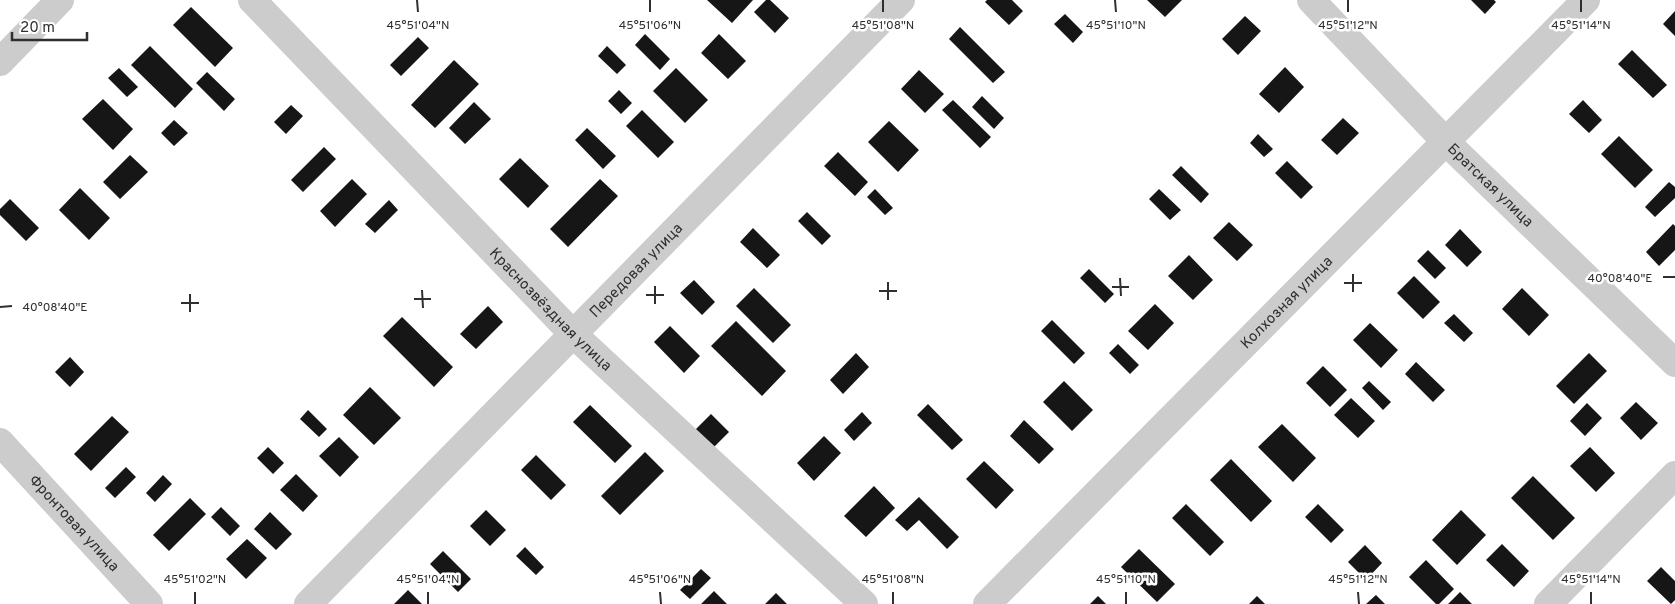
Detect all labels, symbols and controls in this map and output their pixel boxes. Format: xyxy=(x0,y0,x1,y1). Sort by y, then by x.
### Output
scale bar xyxy=(12,10,88,42)
text: 45°51'04"N xyxy=(387,18,449,34)
text: 45°51'06"N xyxy=(619,18,681,34)
text: 45°51'08"N xyxy=(852,18,914,34)
text: 45°51'10"N xyxy=(1086,18,1146,34)
text: 45°51'12"N xyxy=(1318,18,1378,34)
text: 45°51'14"N xyxy=(1551,18,1611,34)
text: 20 m xyxy=(20,19,55,38)
street label: Братская улица xyxy=(1443,140,1537,232)
street label: Передовая улица xyxy=(586,220,688,322)
street label: Краснозвёздная улица xyxy=(484,245,615,376)
street label: Колхозная улица xyxy=(1237,253,1337,354)
text: 40°08'40"E xyxy=(1588,271,1652,287)
text: 40°08'40"E xyxy=(23,300,87,316)
street label: Фронтовая улица xyxy=(24,472,123,576)
text: 45°51'02"N xyxy=(164,572,226,588)
text: 45°51'04"N xyxy=(397,572,459,588)
text: 45°51'06"N xyxy=(629,572,691,588)
text: 45°51'08"N xyxy=(862,572,924,588)
text: 45°51'10"N xyxy=(1096,572,1156,588)
text: 45°51'12"N xyxy=(1328,572,1388,588)
text: 45°51'14"N xyxy=(1561,572,1621,588)

